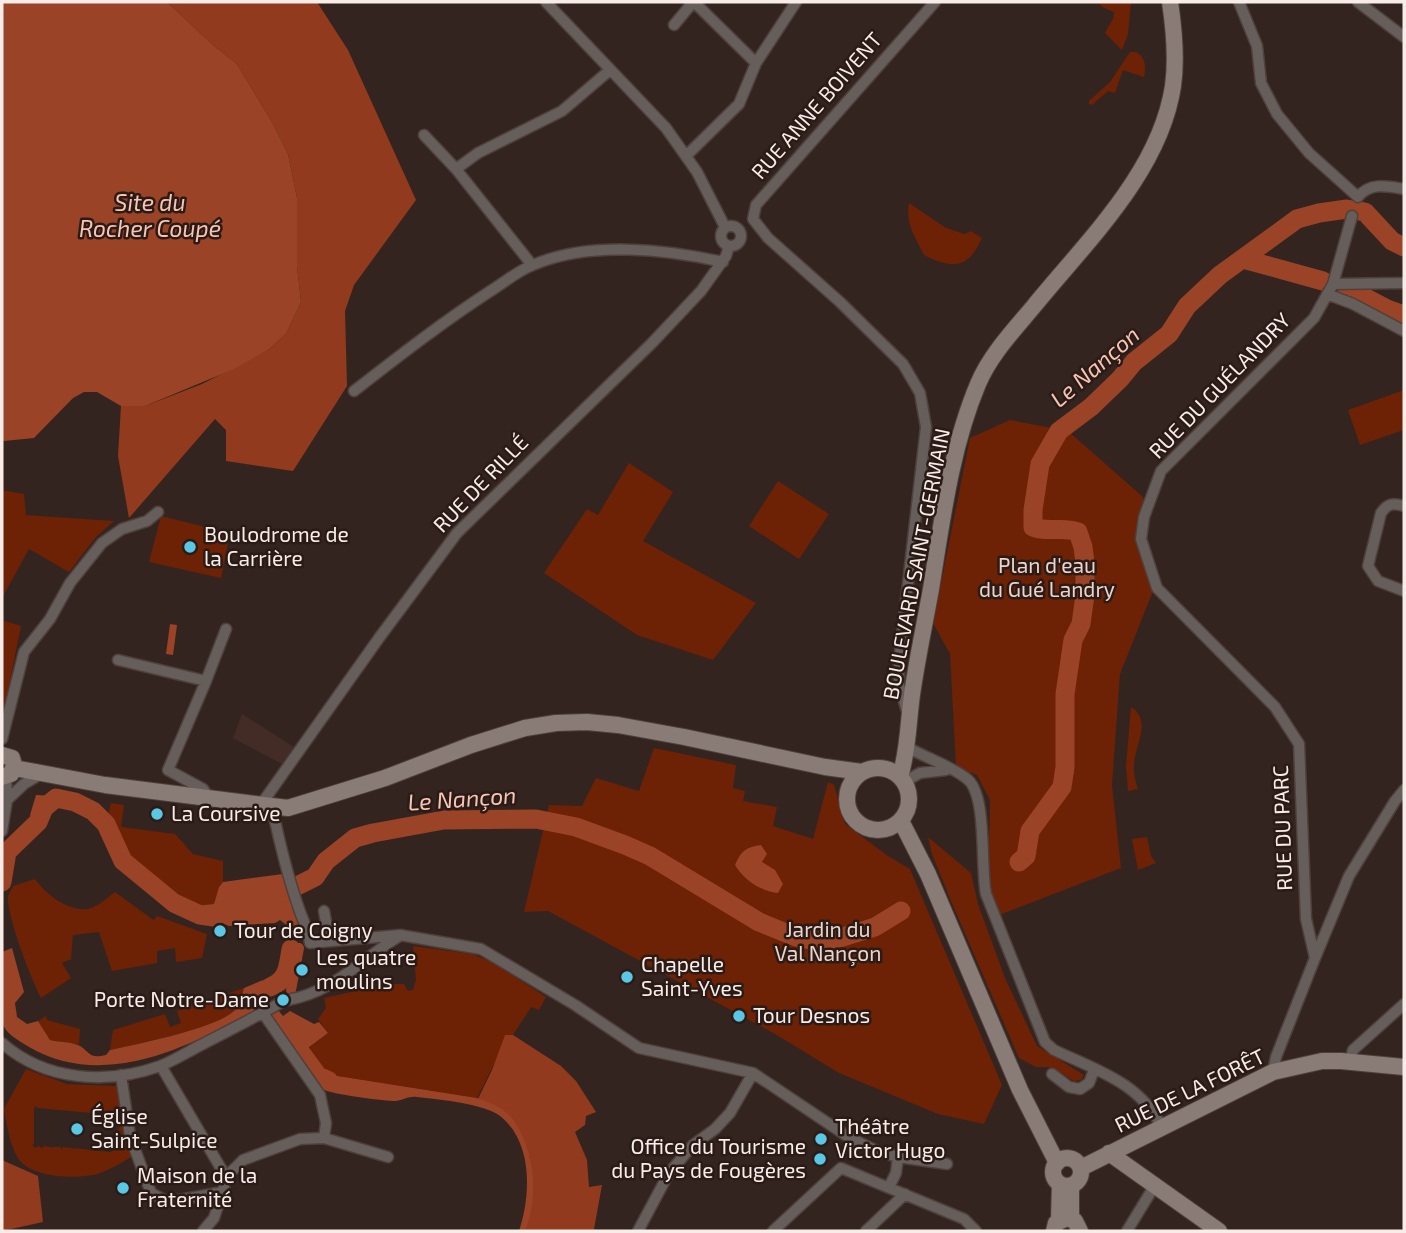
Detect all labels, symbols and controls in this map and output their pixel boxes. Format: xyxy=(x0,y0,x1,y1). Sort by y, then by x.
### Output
street label: RUE ANNE BOIVENT xyxy=(745,27,886,183)
water label: Site du Rocher Coupé xyxy=(79,188,221,242)
street label: RUE DU GUÉLANDRY xyxy=(1143,307,1295,463)
water label: Le Nançon xyxy=(1044,320,1145,413)
street label: BOULEVARD SAINT-GERMAIN xyxy=(877,426,954,701)
street label: RUE DE RILLÉ xyxy=(427,429,533,537)
place label: Boulodrome de la Carrière xyxy=(204,521,349,570)
marker: Boulodrome de la Carrière xyxy=(182,539,198,555)
park label: Plan d'eau du Gué Landry xyxy=(979,552,1115,601)
street label: RUE DU PARC xyxy=(1267,765,1296,891)
water label: Le Nançon xyxy=(407,780,517,817)
place label: La Coursive xyxy=(171,800,280,825)
marker: La Coursive xyxy=(149,806,165,822)
park label: Jardin du Val Nançon xyxy=(775,916,881,967)
place label: Tour de Coigny xyxy=(234,917,373,942)
marker: Tour de Coigny xyxy=(212,923,228,939)
place label: Les quatre moulins xyxy=(316,944,416,993)
place label: Chapelle Saint-Yves xyxy=(641,951,743,1000)
marker: Les quatre moulins xyxy=(294,962,310,978)
marker: Chapelle Saint-Yves xyxy=(619,969,635,985)
place label: Porte Notre-Dame xyxy=(94,986,269,1011)
marker: Porte Notre-Dame xyxy=(275,992,291,1008)
place label: Tour Desnos xyxy=(753,1002,870,1027)
marker: Tour Desnos xyxy=(731,1008,747,1024)
street label: RUE DE LA FORÊT xyxy=(1110,1042,1269,1137)
place label: Église Saint-Sulpice xyxy=(91,1103,218,1152)
place label: Théâtre Victor Hugo xyxy=(835,1113,945,1162)
marker: Église Saint-Sulpice xyxy=(69,1121,85,1137)
marker: Théâtre Victor Hugo xyxy=(813,1131,829,1147)
place label: Office du Tourisme du Pays de Fougères xyxy=(611,1133,806,1182)
marker: Office du Tourisme du Pays de Fougères xyxy=(812,1151,828,1167)
place label: Maison de la Fraternité xyxy=(137,1162,257,1211)
marker: Maison de la Fraternité xyxy=(115,1180,131,1196)

